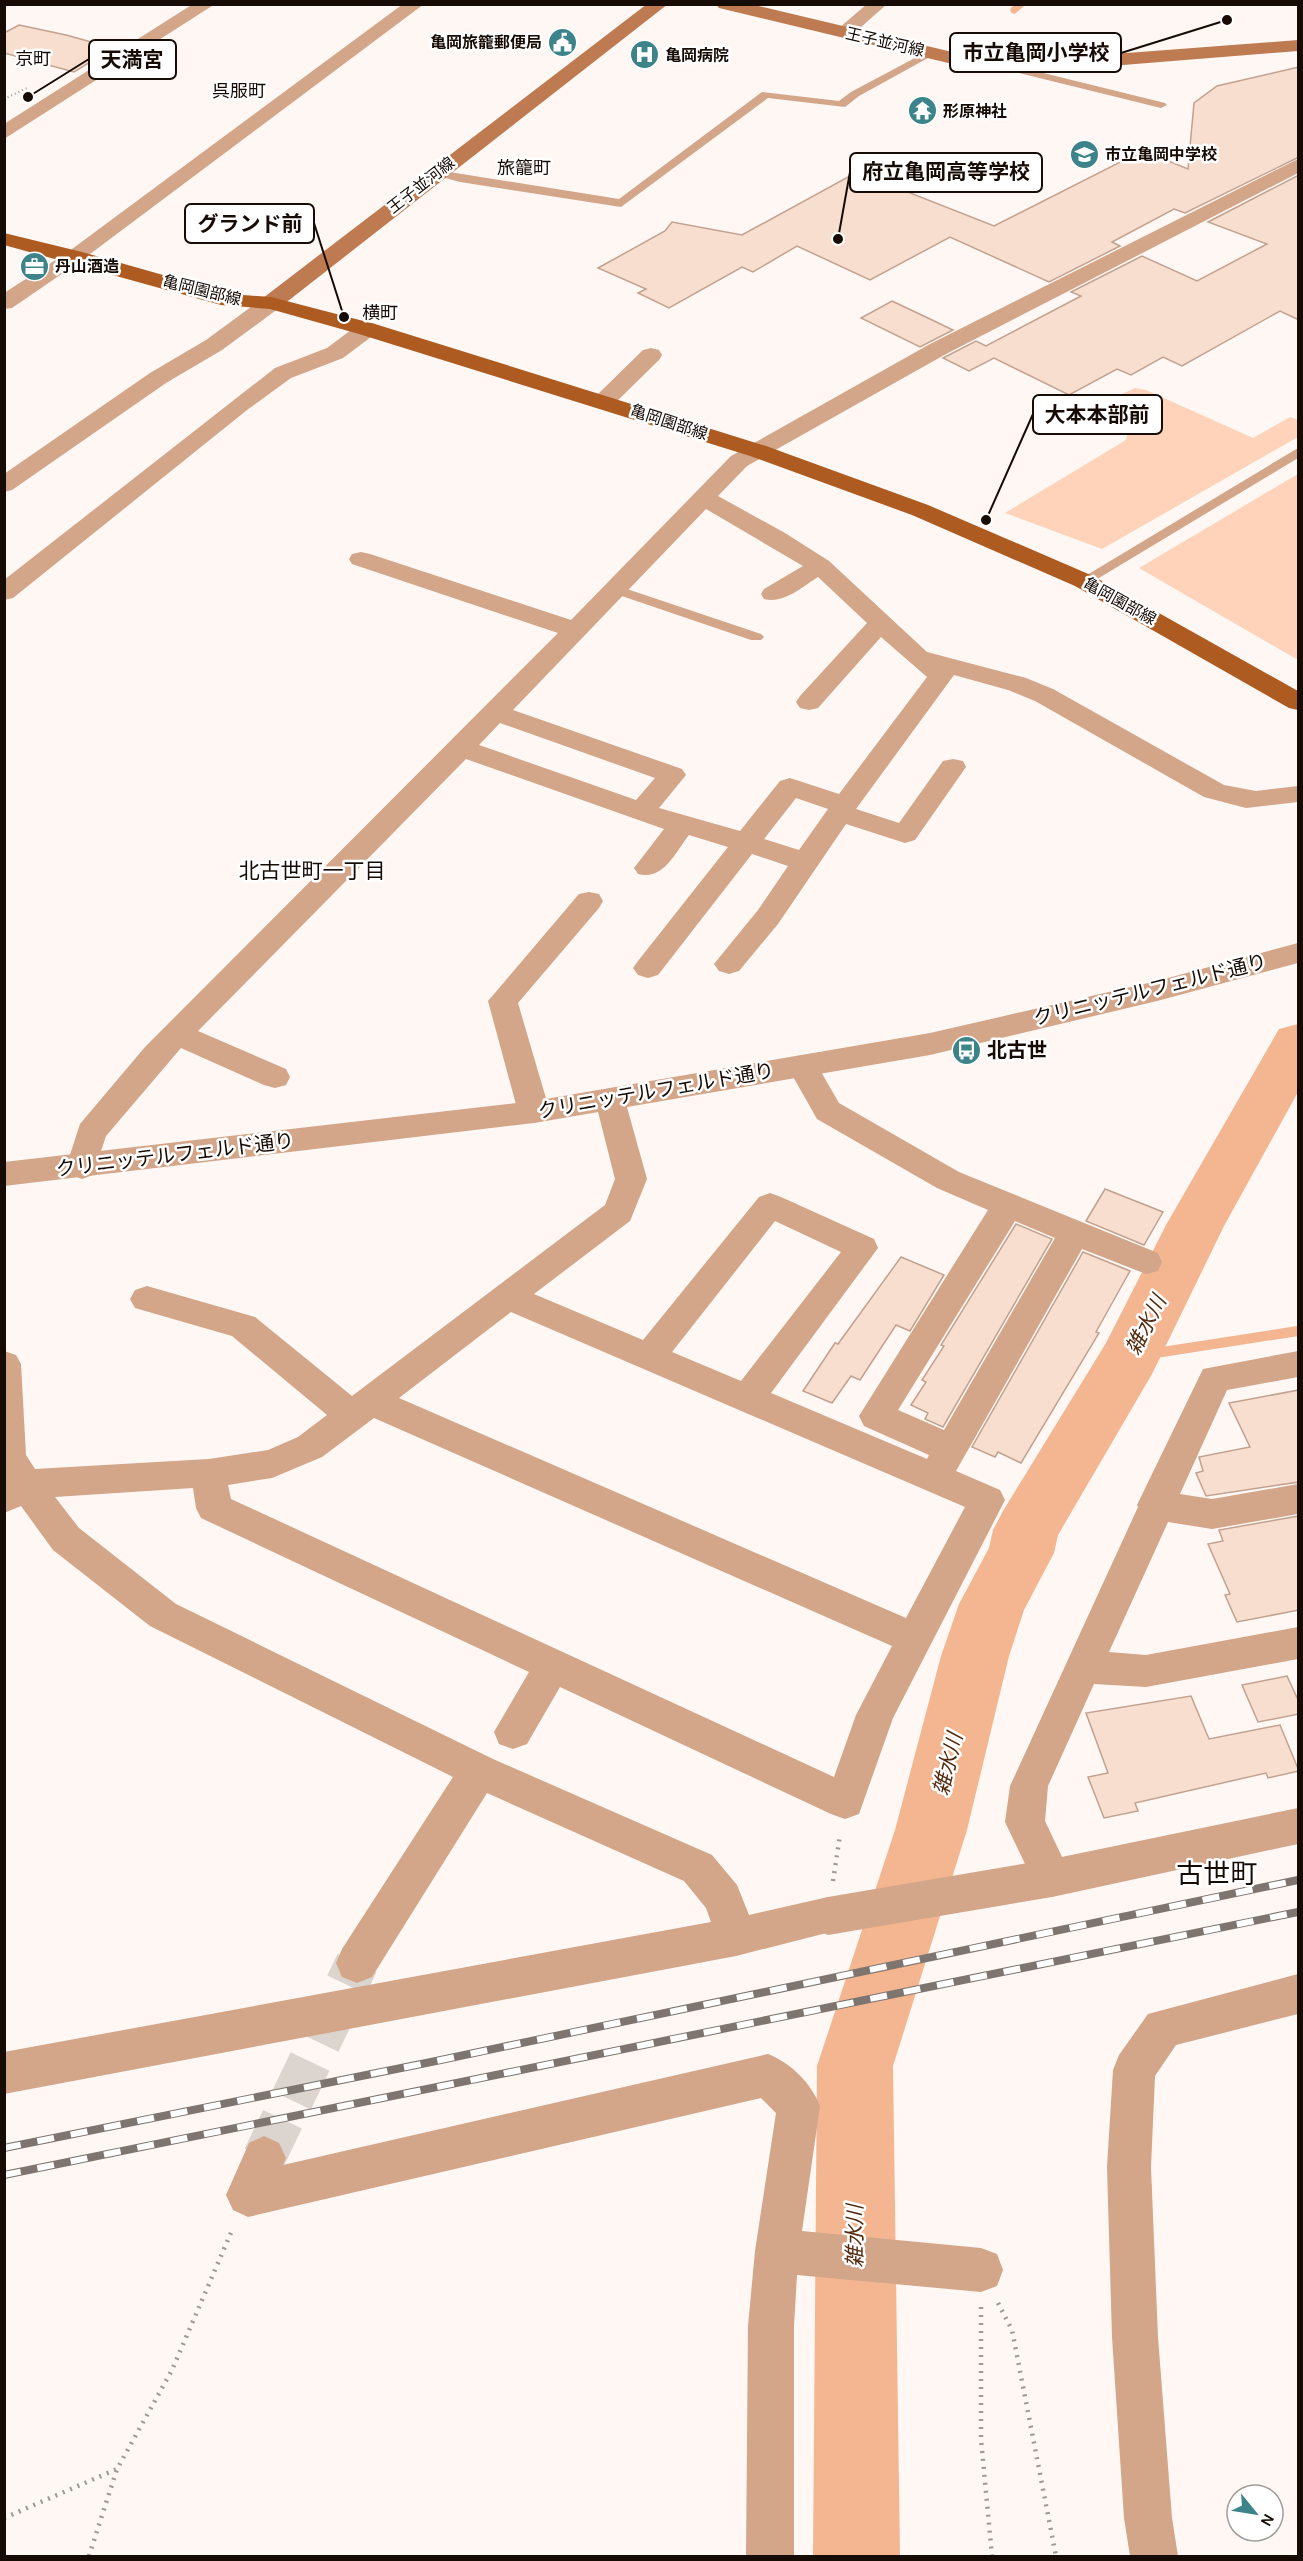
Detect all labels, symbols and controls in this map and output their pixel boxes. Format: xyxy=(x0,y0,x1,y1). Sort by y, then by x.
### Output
street label: 王子並河線 xyxy=(844,24,926,60)
public building icon: 亀岡旅籠郵便局 xyxy=(547,26,579,58)
place label: 亀岡旅籠郵便局 xyxy=(430,33,542,52)
callout: 市立亀岡小学校 xyxy=(950,33,1121,72)
hospital icon: 亀岡病院 xyxy=(628,39,660,71)
callout: 天満宮 xyxy=(89,40,176,79)
text: 市立亀岡小学校 xyxy=(963,41,1110,65)
place label: 亀岡病院 xyxy=(665,46,729,65)
district label: 京町 xyxy=(15,48,51,70)
text: 天満宮 xyxy=(101,48,164,72)
district label: 呉服町 xyxy=(212,80,266,102)
temple icon: 形原神社 xyxy=(906,95,938,127)
place label: 形原神社 xyxy=(943,102,1007,121)
school or university icon: 市立亀岡中学校 xyxy=(1068,138,1100,170)
place label: 市立亀岡中学校 xyxy=(1105,145,1217,164)
street label: 王子並河線 xyxy=(384,153,458,217)
callout: 府立亀岡高等学校 xyxy=(850,153,1042,192)
district label: 旅籠町 xyxy=(497,157,551,179)
text: 府立亀岡高等学校 xyxy=(862,160,1030,184)
callout: グランド前 xyxy=(185,204,314,243)
text: グランド前 xyxy=(198,212,303,236)
office icon: 丹山酒造 xyxy=(18,250,50,282)
place label: 丹山酒造 xyxy=(55,257,119,276)
street label: 亀岡園部線 xyxy=(161,271,243,309)
district label: 横町 xyxy=(362,302,398,324)
callout: 大本本部前 xyxy=(1033,395,1162,434)
street label: 亀岡園部線 xyxy=(628,401,710,443)
text: 大本本部前 xyxy=(1045,403,1150,427)
street label: 亀岡園部線 xyxy=(1080,573,1160,629)
district label: 北古世町一丁目 xyxy=(239,859,386,883)
street label: クリニッテルフェルド通り xyxy=(1031,950,1269,1030)
bus stop icon: 北古世 xyxy=(950,1034,982,1066)
place label: 北古世 xyxy=(987,1039,1047,1062)
street label: クリニッテルフェルド通り xyxy=(536,1059,776,1123)
street label: クリニッテルフェルド通り xyxy=(54,1129,296,1181)
water label: 雑水川 xyxy=(1121,1290,1172,1359)
water label: 雑水川 xyxy=(929,1729,968,1797)
district label: 古世町 xyxy=(1177,1858,1258,1890)
water label: 雑水川 xyxy=(843,2203,867,2268)
north arrow xyxy=(1225,2483,1285,2543)
text: N xyxy=(1256,2511,1279,2530)

